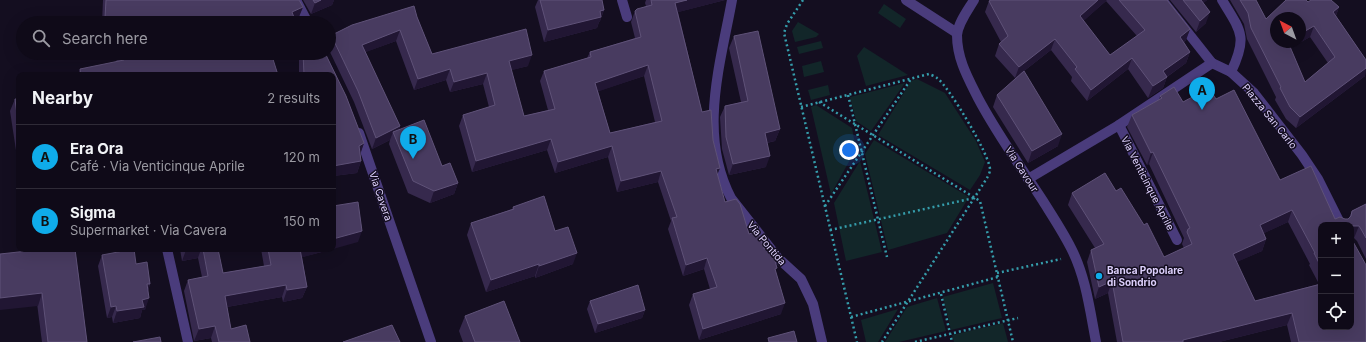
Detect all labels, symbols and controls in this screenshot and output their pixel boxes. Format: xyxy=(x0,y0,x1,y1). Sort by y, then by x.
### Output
north arrow xyxy=(1270,12,1306,48)
search box xyxy=(16,16,336,60)
icon: search xyxy=(30,27,52,49)
text: Search here xyxy=(62,29,148,48)
pin: A xyxy=(1189,77,1215,110)
street label: Piazza San Carlo xyxy=(1240,81,1300,151)
text: Nearby xyxy=(32,88,93,108)
text: 2 results xyxy=(267,90,320,106)
pin: B xyxy=(400,126,426,159)
street label: Via Venticinque Aprile xyxy=(1119,134,1177,232)
text: Era Ora xyxy=(70,139,123,158)
your location xyxy=(839,140,859,160)
street label: Via Cavour xyxy=(1003,144,1041,194)
text: A xyxy=(40,149,50,165)
text: 120 m xyxy=(284,149,320,165)
text: Café · Via Venticinque Aprile xyxy=(70,158,245,174)
street label: Via Cavera xyxy=(367,170,395,222)
text: Sigma xyxy=(70,203,116,222)
text: B xyxy=(41,213,49,229)
text: 150 m xyxy=(284,213,320,229)
street label: Via Pontida xyxy=(745,219,789,267)
text: Supermarket · Via Cavera xyxy=(70,222,227,238)
map controls xyxy=(1318,222,1354,330)
button: + xyxy=(1318,222,1354,258)
button: − xyxy=(1318,258,1354,294)
place label: Banca Popolare di Sondrio xyxy=(1107,264,1183,288)
marker: Banca Popolare di Sondrio xyxy=(1094,271,1104,281)
button: locate xyxy=(1318,294,1354,330)

